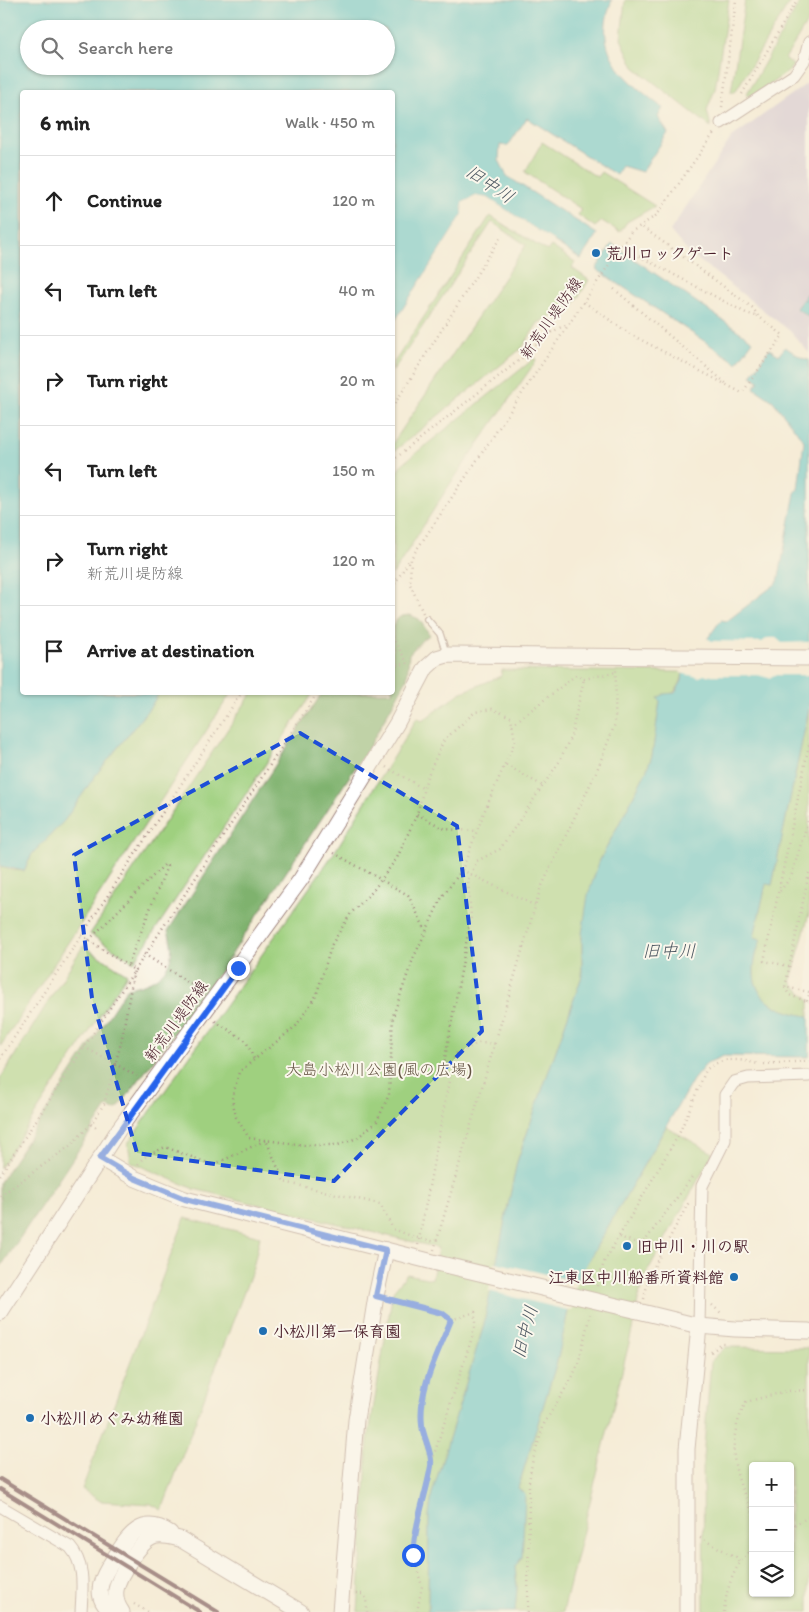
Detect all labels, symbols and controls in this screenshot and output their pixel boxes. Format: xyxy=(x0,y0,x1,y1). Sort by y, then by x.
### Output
search box xyxy=(20,20,395,75)
icon: search xyxy=(38,34,66,62)
text: Search here xyxy=(78,36,173,59)
text: 6 min xyxy=(40,110,90,135)
text: Walk · 450 m xyxy=(285,113,375,132)
water label: 旧中川 xyxy=(461,160,519,208)
icon: ahead xyxy=(40,187,68,215)
text: Continue xyxy=(87,189,162,212)
text: 120 m xyxy=(332,191,375,210)
place label: 荒川ロックゲート xyxy=(606,244,734,263)
marker: 荒川ロックゲート xyxy=(590,247,602,259)
street label: 新荒川堤防線 xyxy=(516,273,586,363)
icon: left xyxy=(40,277,68,305)
text: Turn left xyxy=(87,279,157,302)
text: 40 m xyxy=(338,281,375,300)
icon: right xyxy=(40,367,68,395)
text: Turn right xyxy=(87,369,168,392)
text: 20 m xyxy=(340,371,375,390)
icon: left xyxy=(40,457,68,485)
text: Turn left xyxy=(87,459,157,482)
text: 150 m xyxy=(332,461,375,480)
text: Turn right xyxy=(87,537,168,560)
icon: right xyxy=(40,547,68,575)
text: 120 m xyxy=(332,551,375,570)
text: 新荒川堤防線 xyxy=(87,564,183,583)
icon: arrive xyxy=(40,637,68,665)
text: Arrive at destination xyxy=(87,639,254,662)
water label: 旧中川 xyxy=(642,940,696,962)
route end xyxy=(227,957,250,980)
street label: 新荒川堤防線 xyxy=(140,977,212,1065)
park label: 大島小松川公園(風の広場) xyxy=(286,1060,472,1079)
place label: 旧中川・川の駅 xyxy=(637,1237,749,1256)
marker: 旧中川・川の駅 xyxy=(621,1240,633,1252)
place label: 江東区中川船番所資料館 xyxy=(548,1268,724,1287)
marker: 江東区中川船番所資料館 xyxy=(728,1271,740,1283)
water label: 旧中川 xyxy=(507,1303,543,1361)
place label: 小松川第一保育園 xyxy=(273,1322,401,1341)
marker: 小松川第一保育園 xyxy=(257,1325,269,1337)
place label: 小松川めぐみ幼稚園 xyxy=(40,1409,184,1428)
marker: 小松川めぐみ幼稚園 xyxy=(24,1412,36,1424)
map controls xyxy=(749,1462,794,1597)
button: + xyxy=(749,1462,794,1507)
button: − xyxy=(749,1507,794,1552)
route start xyxy=(402,1544,425,1567)
button: layers xyxy=(749,1552,794,1597)

